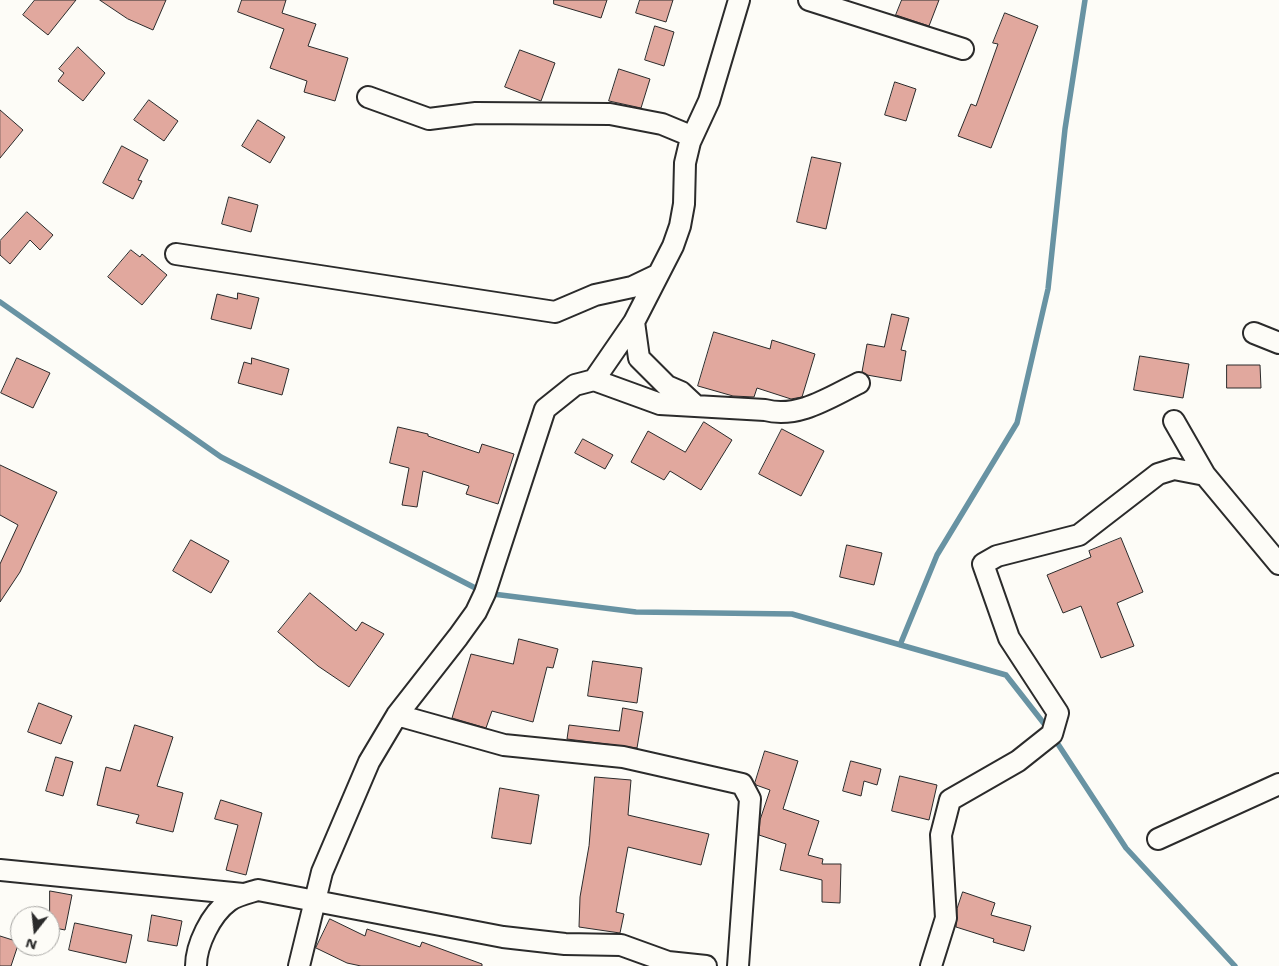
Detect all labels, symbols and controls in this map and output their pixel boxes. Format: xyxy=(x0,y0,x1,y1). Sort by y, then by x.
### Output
north arrow xyxy=(10,906,60,956)
text: N xyxy=(23,934,39,955)

